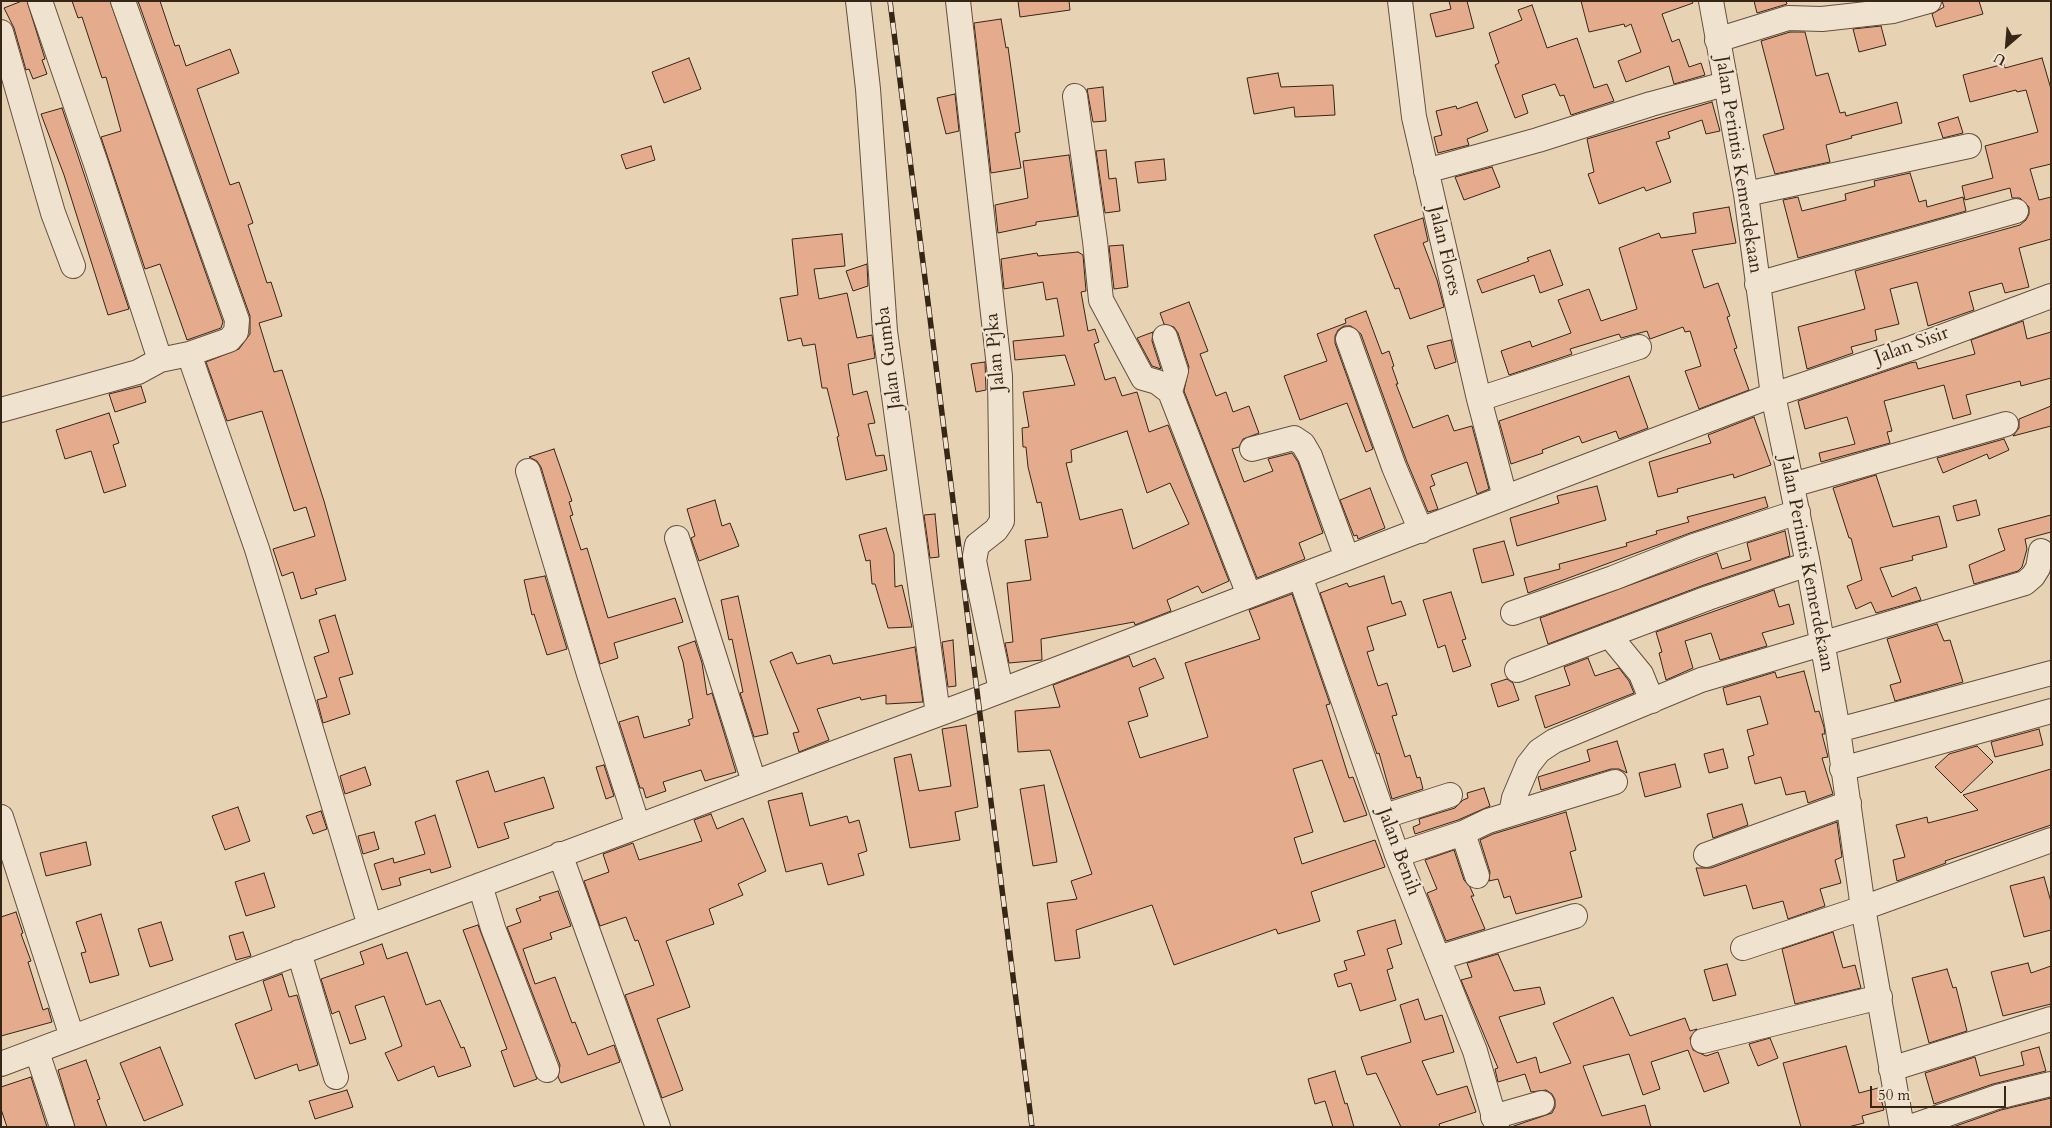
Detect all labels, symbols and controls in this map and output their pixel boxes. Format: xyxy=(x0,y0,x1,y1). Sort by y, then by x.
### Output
north arrow xyxy=(1982,20,2032,70)
text: U xyxy=(1991,48,2009,70)
street label: Jalan Perintis Kemerdekaan xyxy=(1710,55,1766,275)
street label: Jalan Flores xyxy=(1423,204,1465,298)
street label: Jalan Gumba xyxy=(872,305,908,411)
street label: Jalan Pjka xyxy=(981,312,1011,392)
street label: Jalan Sisir xyxy=(1872,322,1952,370)
street label: Jalan Perintis Kemerdekaan xyxy=(1774,454,1838,674)
street label: Jalan Benih xyxy=(1372,805,1424,899)
scale bar xyxy=(1872,1076,2008,1108)
text: 50 m xyxy=(1878,1085,1910,1105)

